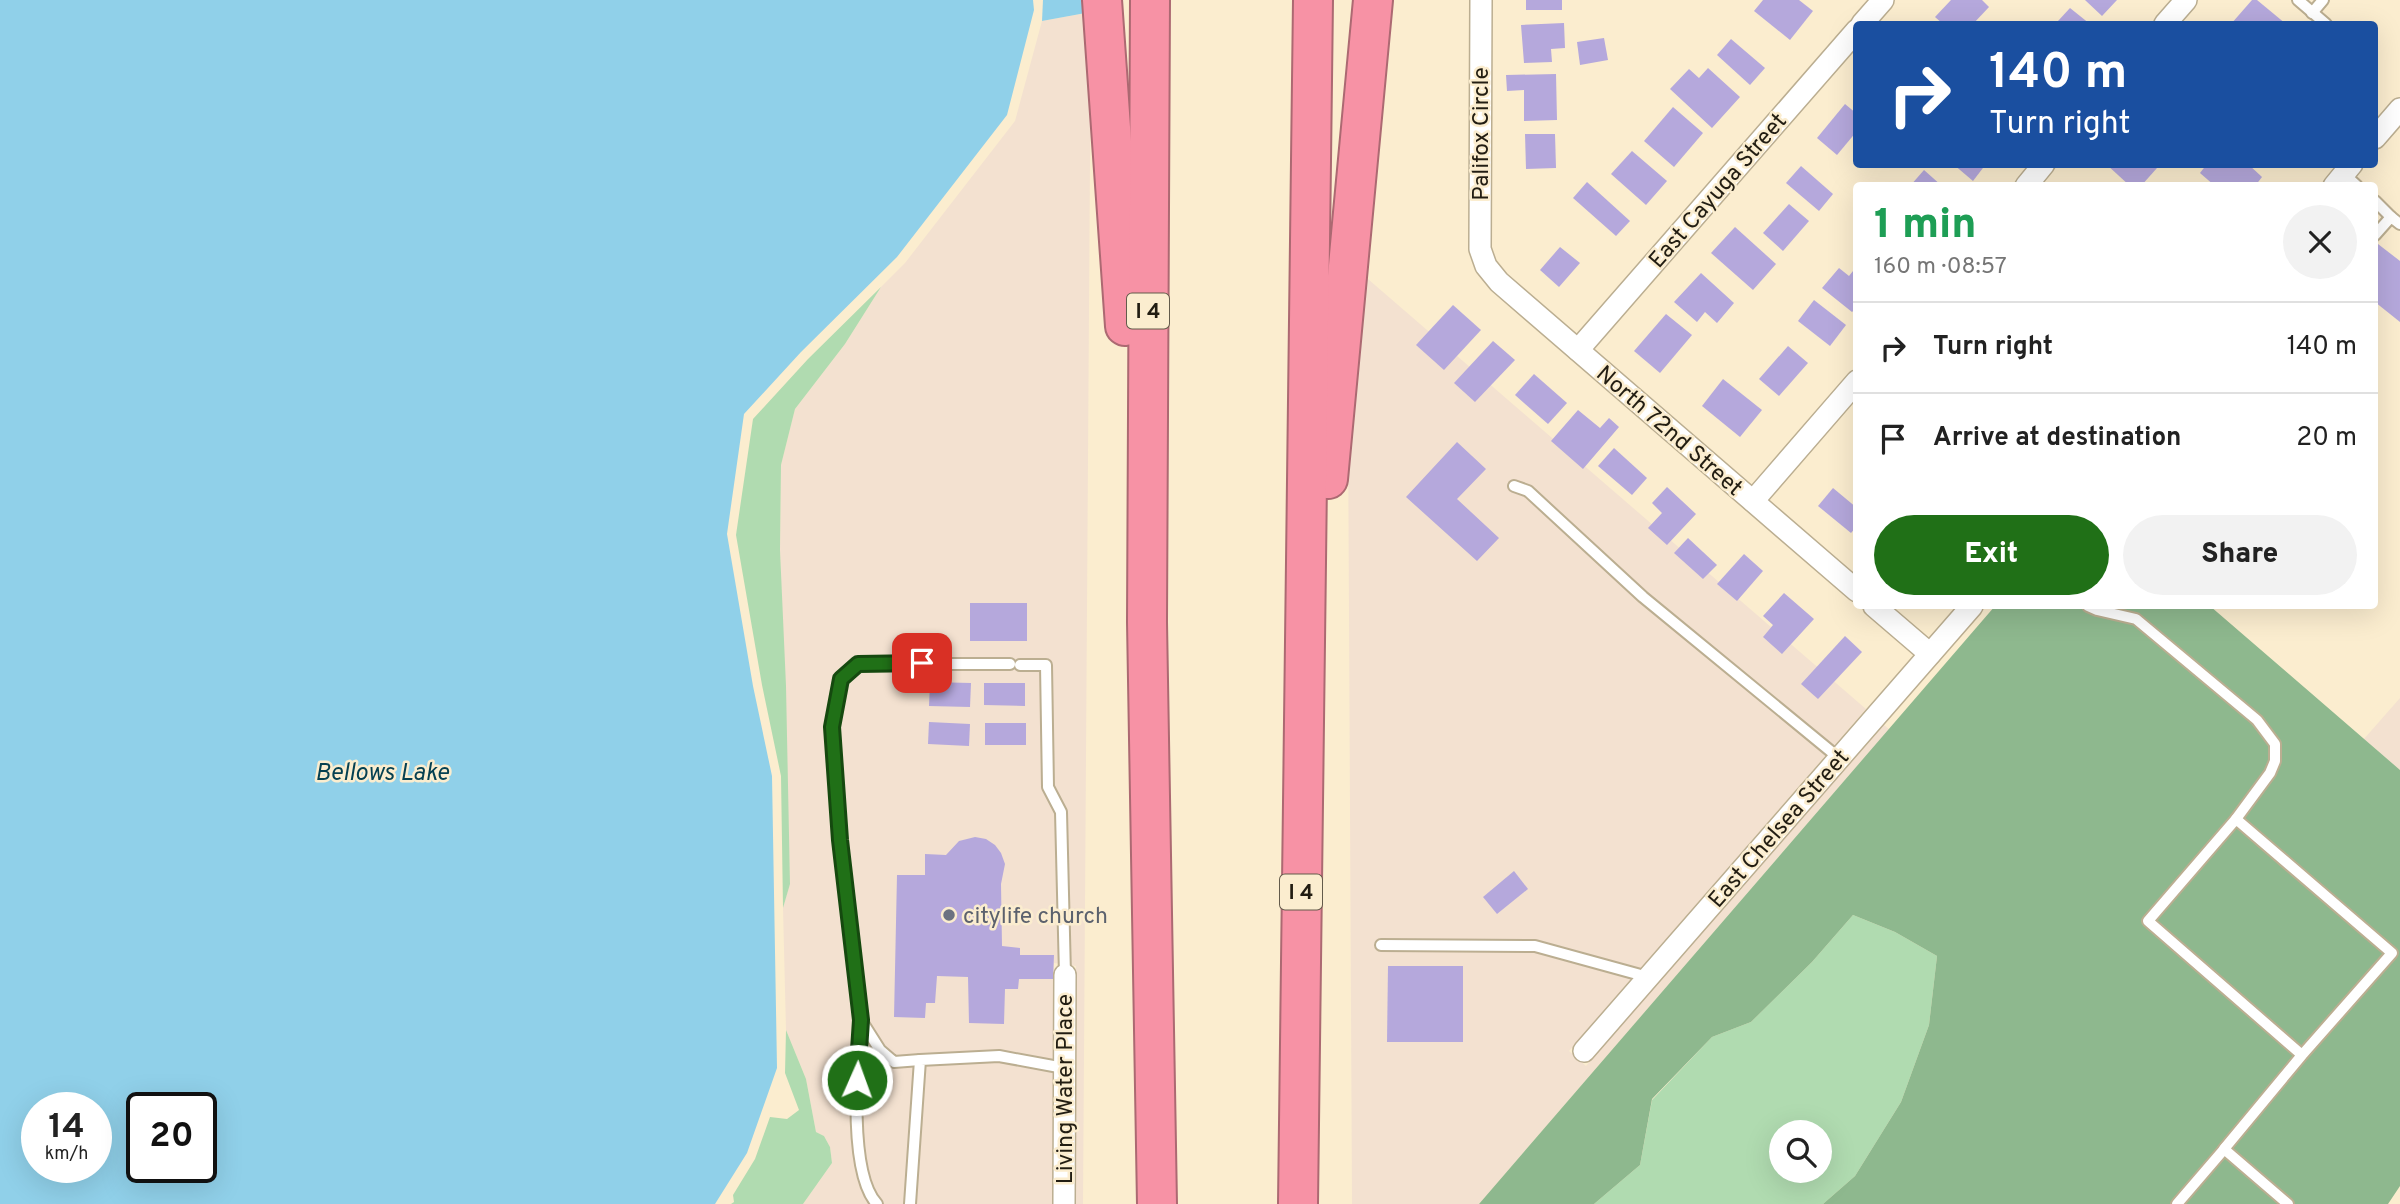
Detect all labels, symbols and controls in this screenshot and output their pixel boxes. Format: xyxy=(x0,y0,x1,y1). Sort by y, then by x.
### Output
text: 140 m xyxy=(1989,44,2128,106)
icon: right xyxy=(1874,49,1965,140)
street label: Palifox Circle xyxy=(1468,67,1497,201)
text: Turn right xyxy=(1989,105,2131,145)
street label: East Cayuga Street xyxy=(1644,108,1794,275)
text: 1 min xyxy=(1874,200,1977,253)
button: close xyxy=(2283,205,2357,279)
text: 160 m · 08:57 xyxy=(1874,253,2007,282)
road number: I 4 xyxy=(1127,294,1169,328)
icon: right xyxy=(1874,329,1912,367)
text: Turn right xyxy=(1933,331,2053,364)
text: 140 m xyxy=(2287,331,2357,364)
street label: North 72nd Street xyxy=(1589,360,1748,503)
icon: arrive xyxy=(1874,420,1912,458)
text: Arrive at destination xyxy=(1933,422,2181,455)
text: 20 m xyxy=(2296,422,2357,455)
button: Exit xyxy=(1874,515,2109,595)
button: Share xyxy=(2123,515,2357,595)
pin xyxy=(892,633,952,693)
icon: arrive xyxy=(903,644,941,682)
street label: East Chelsea Street xyxy=(1703,744,1857,915)
water label: Bellows Lake xyxy=(315,759,450,789)
road number: I 4 xyxy=(1280,874,1322,910)
place label: citylife church xyxy=(963,903,1108,932)
marker: citylife church xyxy=(941,907,957,923)
street label: Living Water Place xyxy=(1052,994,1081,1184)
position arrow xyxy=(820,1043,894,1117)
speed limit sign: 20 xyxy=(126,1092,217,1183)
text: 14 xyxy=(48,1106,85,1150)
map controls xyxy=(1769,1120,1832,1183)
button: search xyxy=(1769,1120,1832,1183)
text: km/h xyxy=(45,1143,88,1166)

